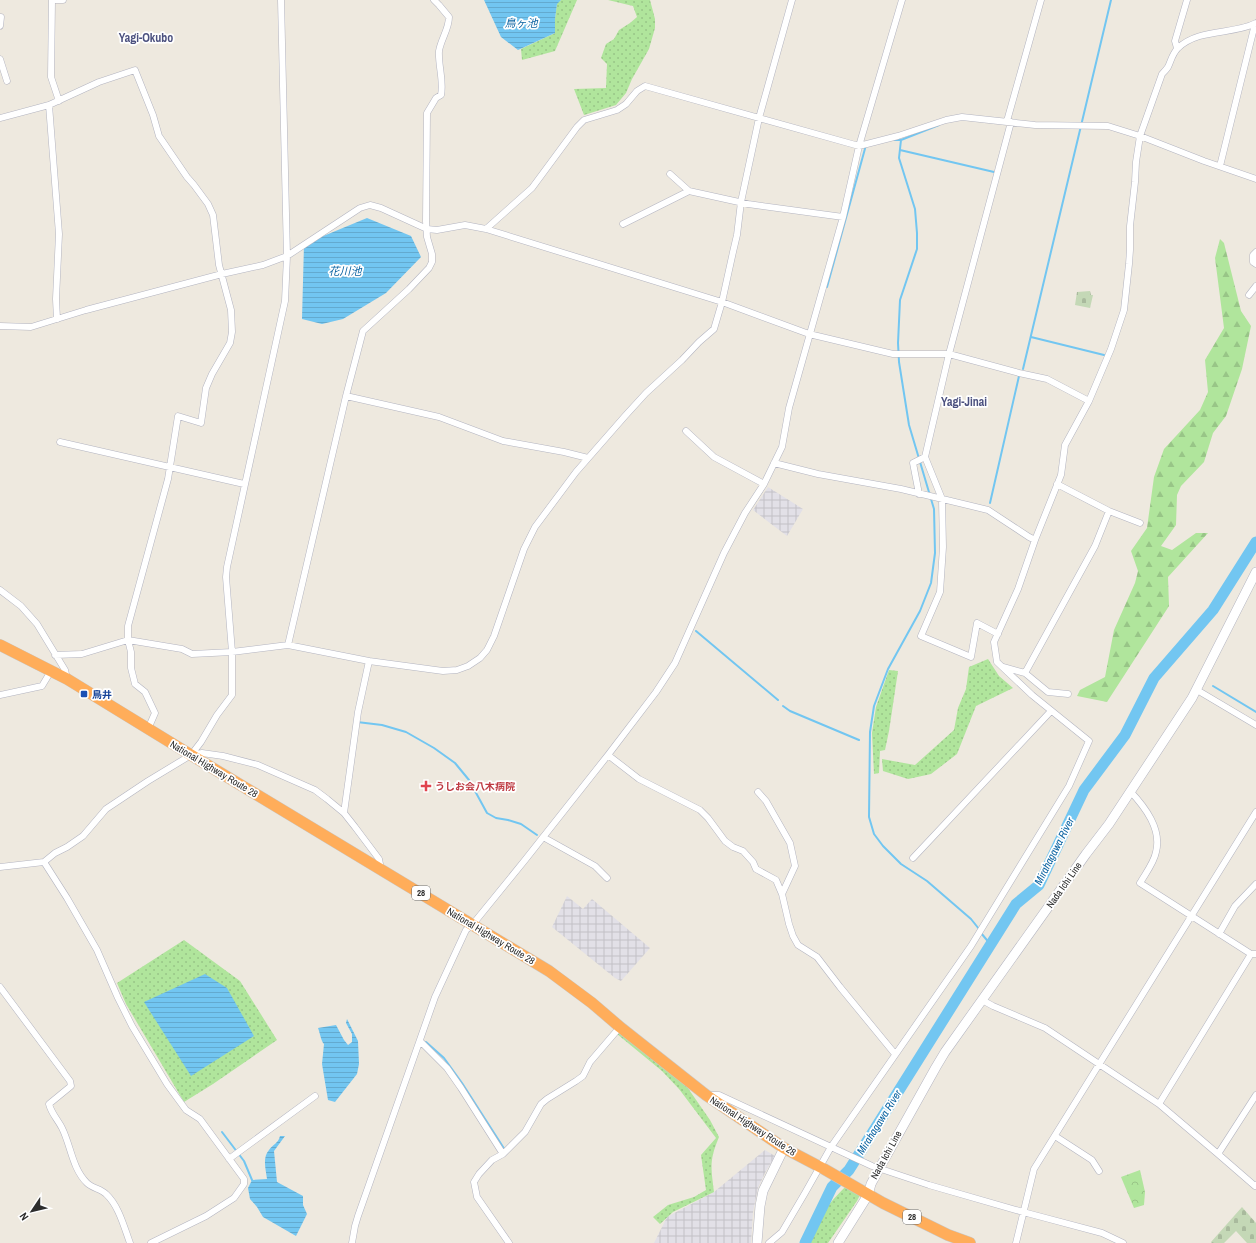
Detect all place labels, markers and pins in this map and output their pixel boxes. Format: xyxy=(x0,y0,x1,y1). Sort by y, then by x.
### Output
place label: 鳥井 xyxy=(92,688,112,701)
marker: 鳥井 xyxy=(79,689,89,699)
marker: うしお会八木病院 xyxy=(420,780,432,792)
place label: うしお会八木病院 xyxy=(435,780,515,793)

